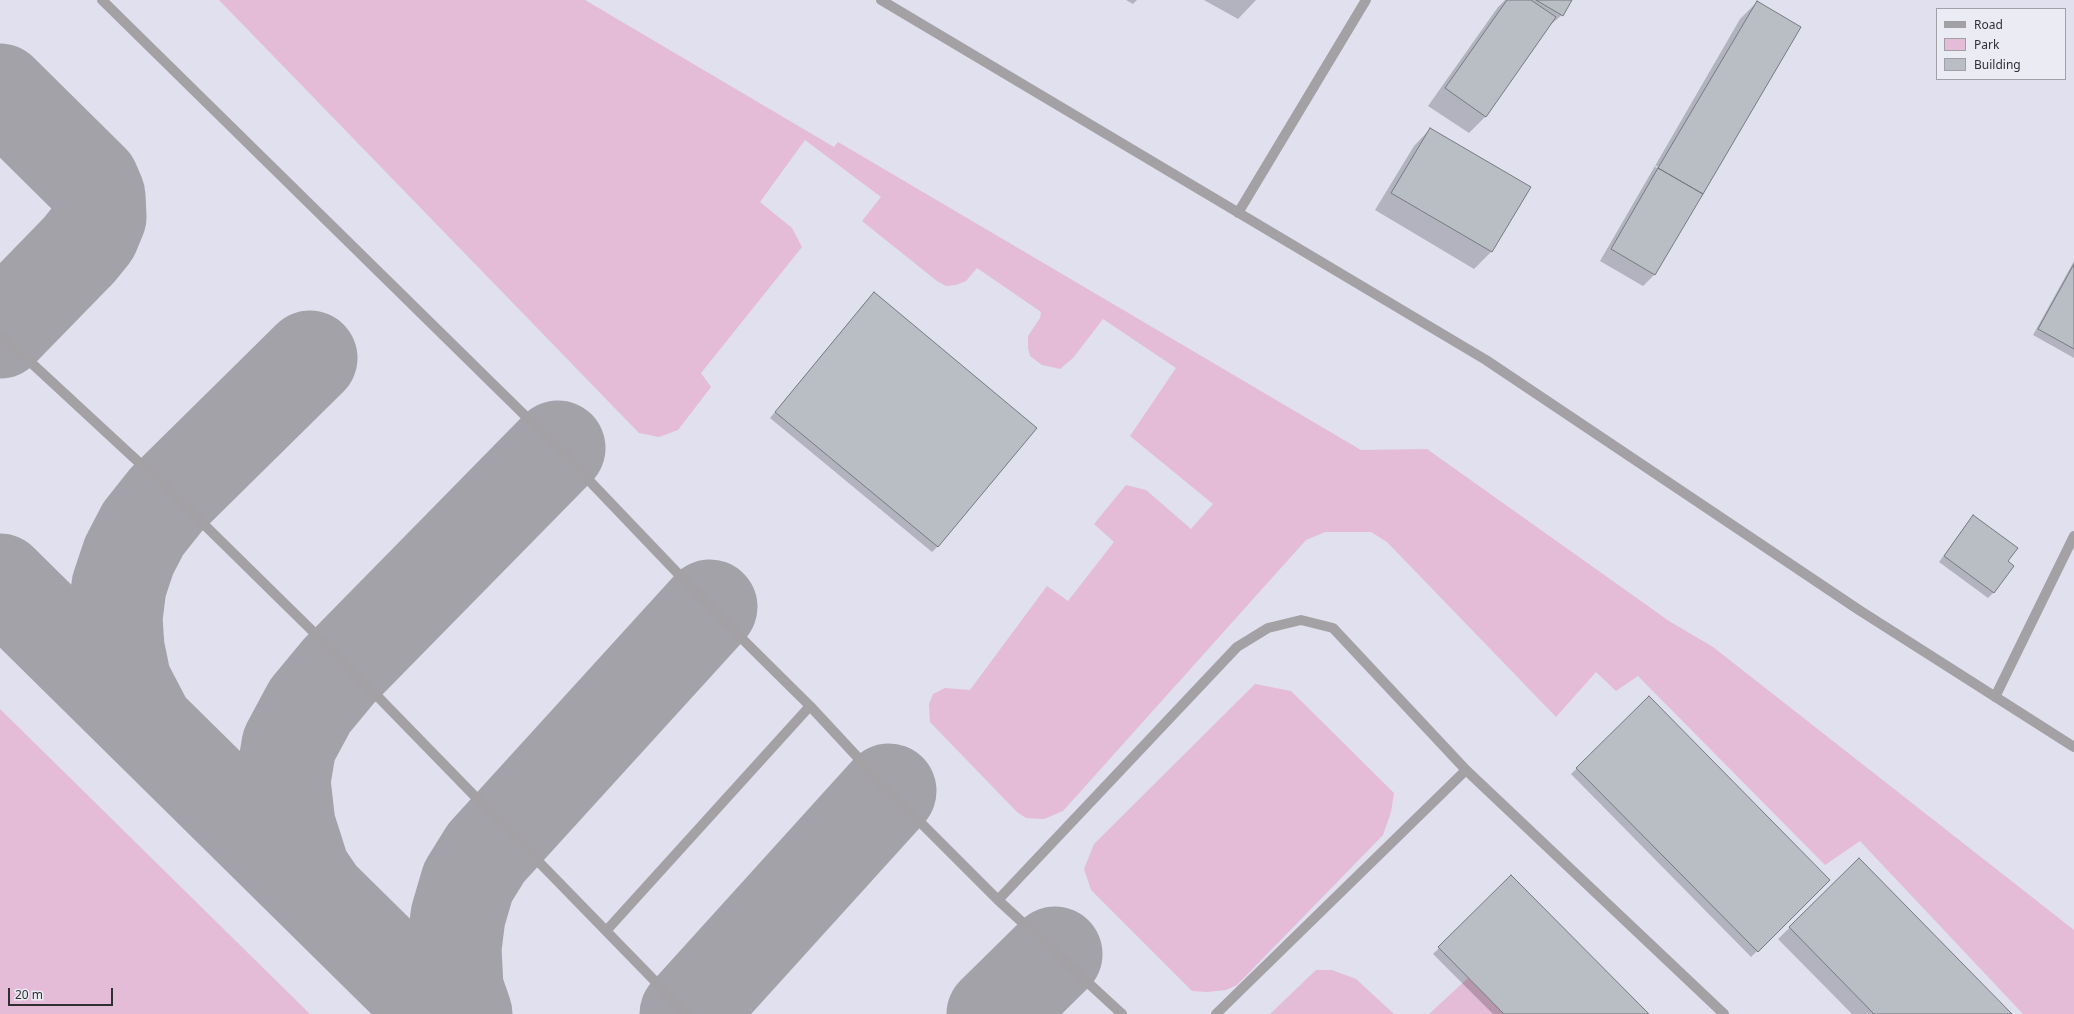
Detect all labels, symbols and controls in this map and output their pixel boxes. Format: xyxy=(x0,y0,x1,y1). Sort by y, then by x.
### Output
legend xyxy=(1936,8,2066,80)
text: Road xyxy=(1974,16,2003,33)
text: Park xyxy=(1974,36,1999,53)
text: Building xyxy=(1974,56,2021,73)
scale bar xyxy=(10,980,115,1006)
text: 20 m xyxy=(15,986,43,1003)

